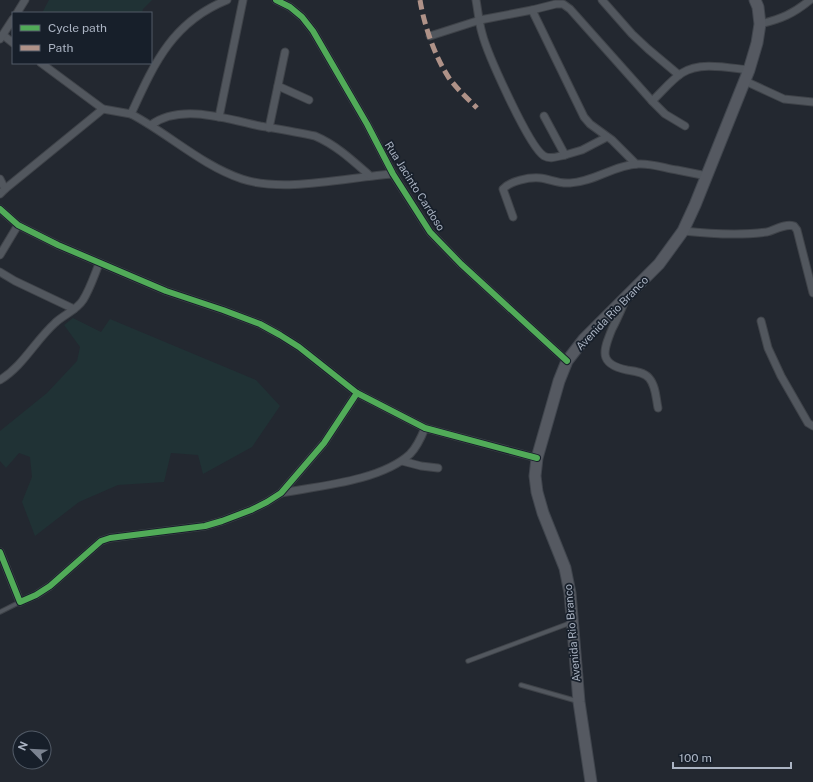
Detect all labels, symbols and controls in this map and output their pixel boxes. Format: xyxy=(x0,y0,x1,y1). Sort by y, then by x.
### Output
legend xyxy=(12,12,152,64)
text: Cycle path xyxy=(48,21,107,35)
text: Path xyxy=(48,41,74,55)
street label: Rua Jacinto Cardoso xyxy=(383,139,447,233)
street label: Avenida Rio Branco xyxy=(574,274,650,352)
street label: Avenida Rio Branco xyxy=(562,584,582,682)
north arrow xyxy=(12,730,52,770)
text: N xyxy=(16,740,30,752)
scale bar xyxy=(673,744,791,770)
text: 100 m xyxy=(679,751,712,765)

